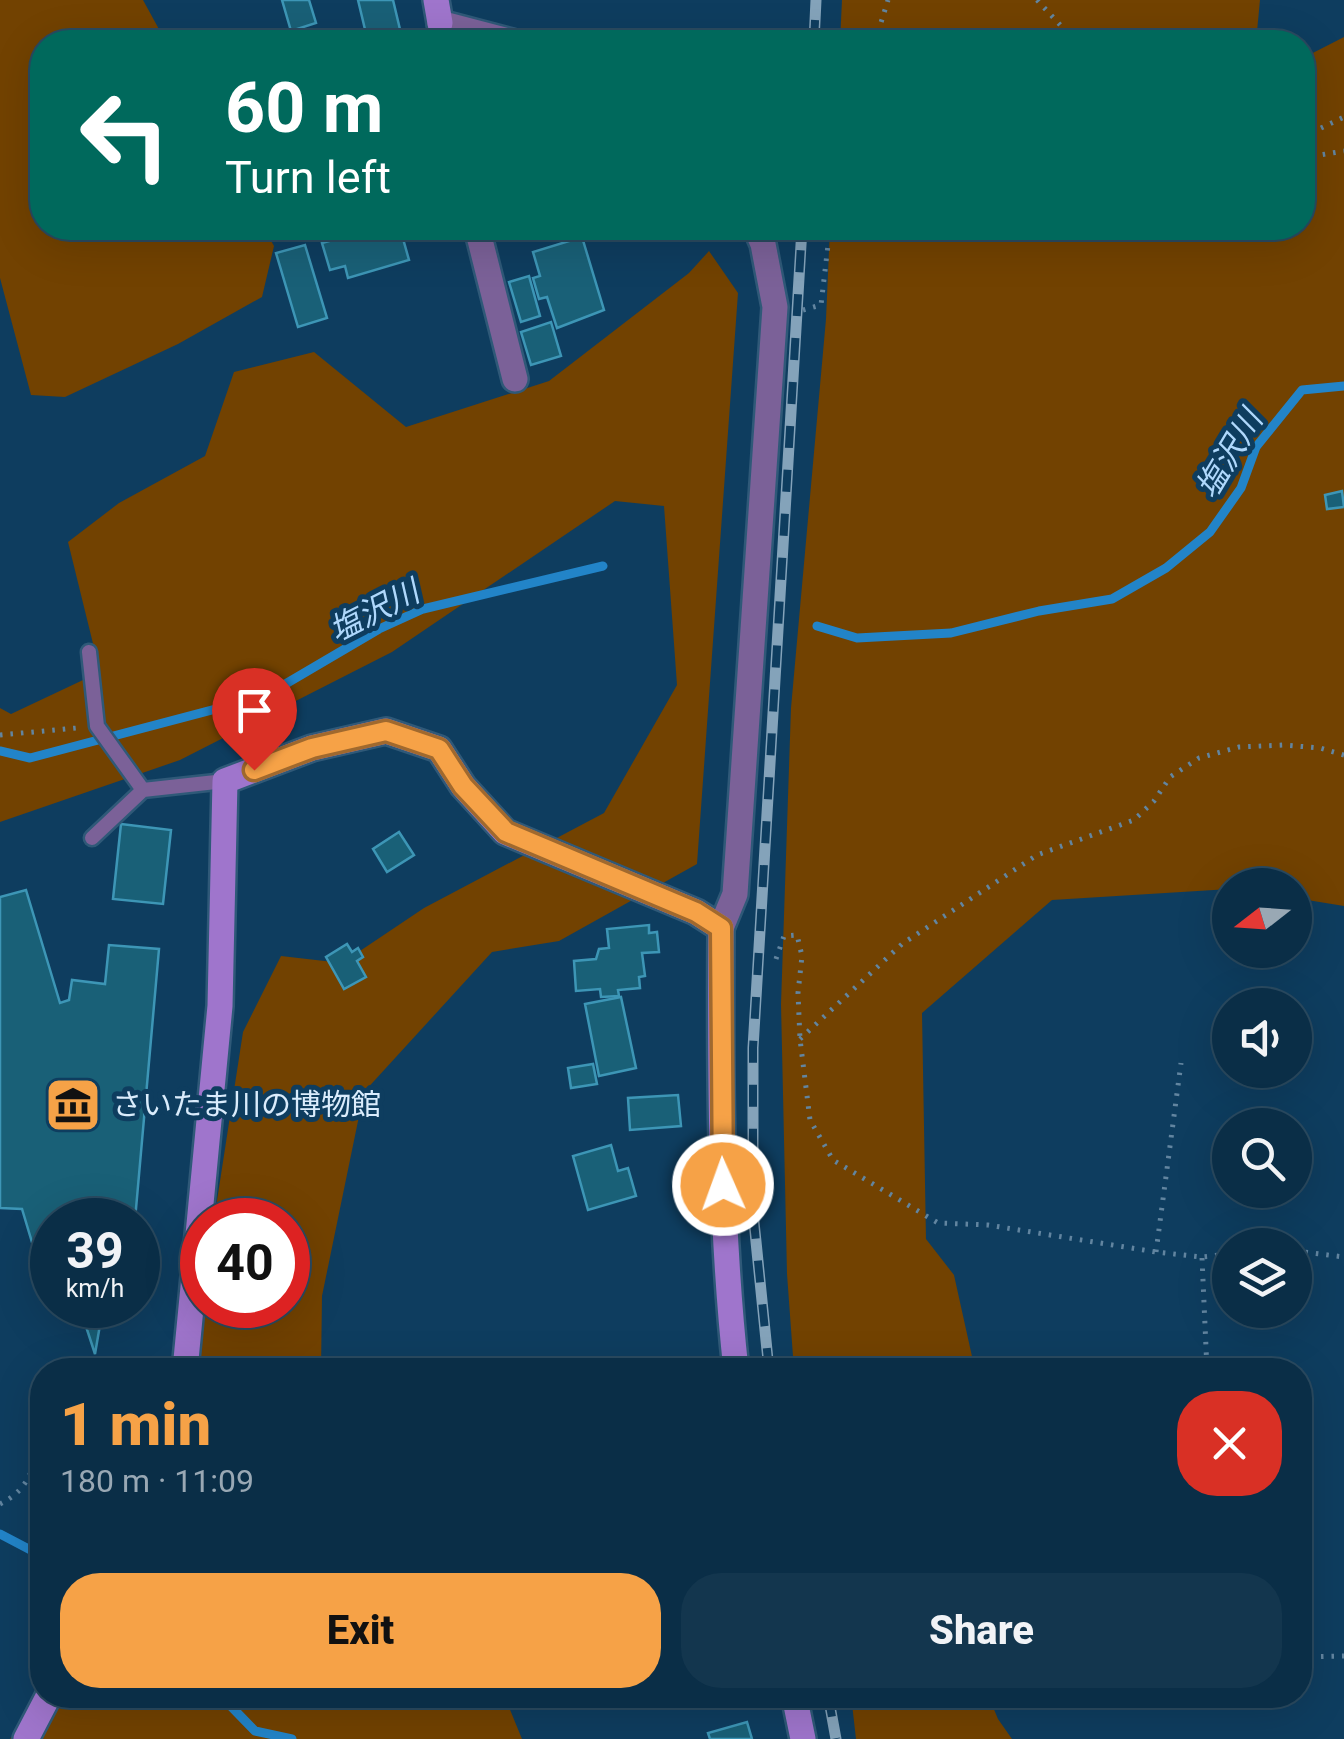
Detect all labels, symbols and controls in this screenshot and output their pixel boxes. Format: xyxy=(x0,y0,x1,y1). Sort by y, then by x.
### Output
text: 60 m xyxy=(225,67,383,149)
icon: left xyxy=(60,70,190,200)
text: Turn left xyxy=(225,151,391,204)
water label: 塩沢川 xyxy=(1188,401,1272,505)
water label: 塩沢川 xyxy=(323,571,428,650)
pin xyxy=(212,668,297,771)
icon: arrive xyxy=(227,683,282,738)
north arrow xyxy=(1212,868,1312,968)
map controls xyxy=(1212,868,1312,1328)
button: sound xyxy=(1212,988,1312,1088)
museum icon: さいたま川の博物館 xyxy=(43,1075,103,1135)
place label: さいたま川の博物館 xyxy=(112,1087,381,1122)
button: search xyxy=(1212,1108,1312,1208)
position arrow xyxy=(671,1133,775,1237)
speed limit sign: 40 xyxy=(180,1198,310,1328)
text: 39 xyxy=(66,1222,124,1280)
button: layers xyxy=(1212,1228,1312,1328)
text: km/h xyxy=(66,1274,124,1303)
text: 1 min xyxy=(60,1389,211,1460)
button: close xyxy=(1177,1391,1282,1496)
text: 180 m · 11:09 xyxy=(60,1462,254,1500)
button: Exit xyxy=(60,1573,661,1688)
button: Share xyxy=(681,1573,1282,1688)

